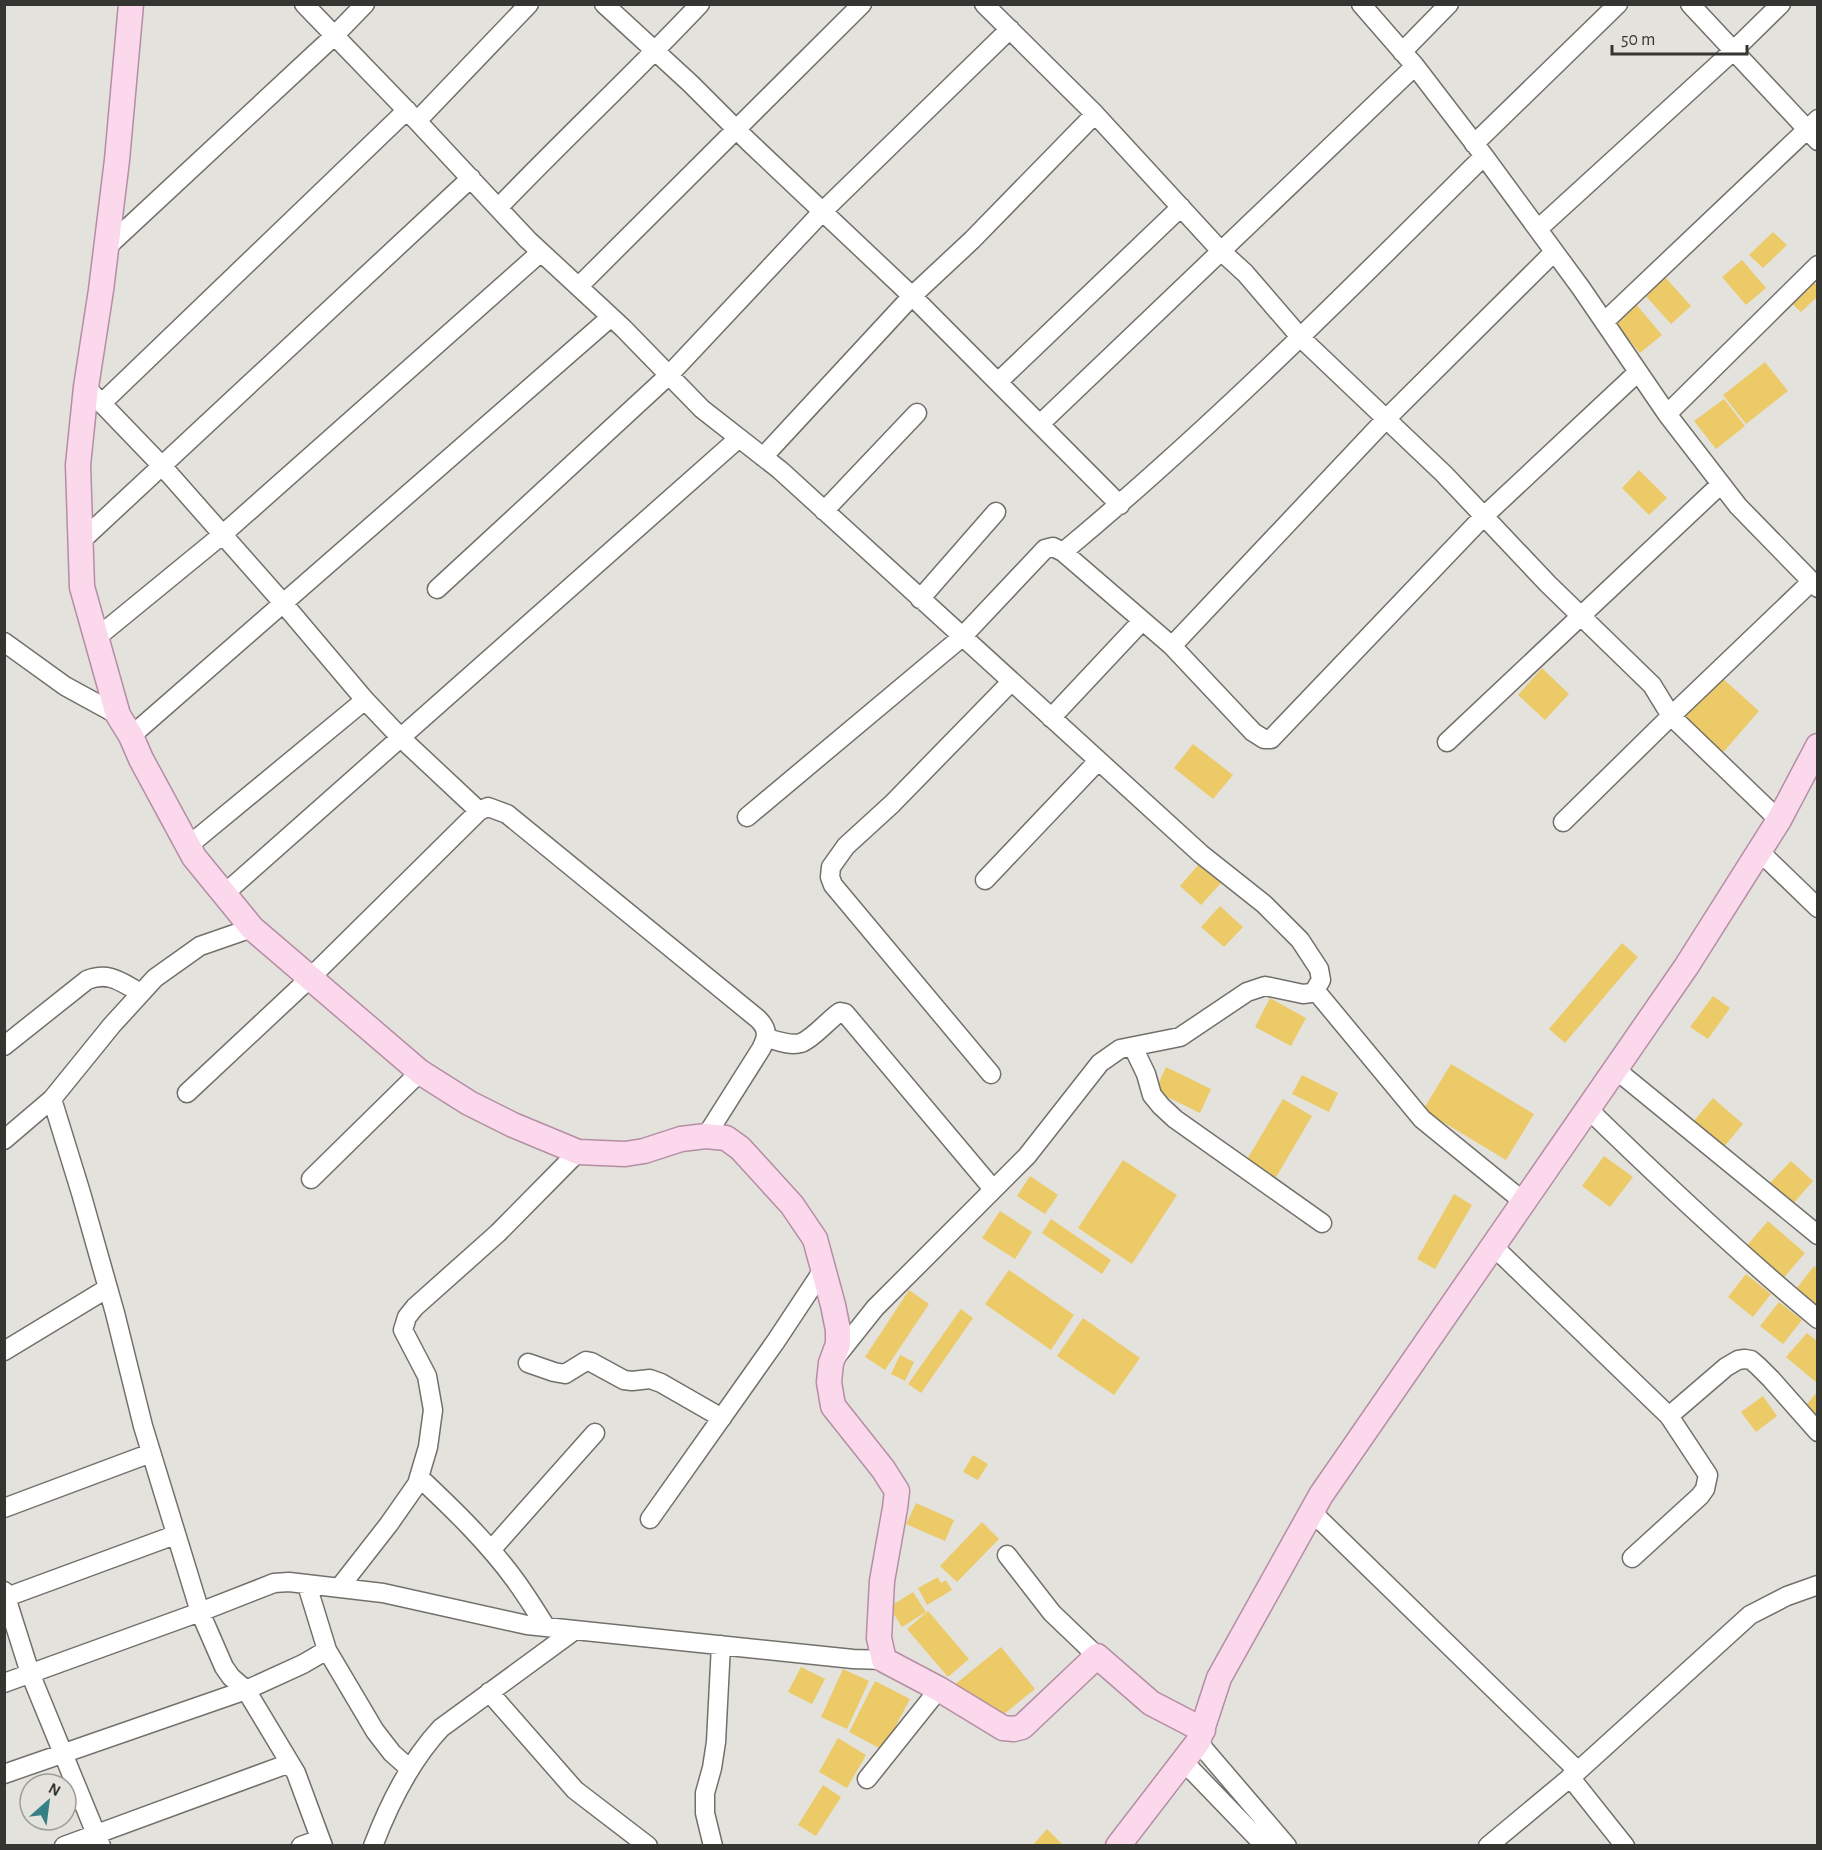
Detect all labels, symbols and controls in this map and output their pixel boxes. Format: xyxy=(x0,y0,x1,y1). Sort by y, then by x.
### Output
scale bar xyxy=(1612,18,1747,56)
text: 50 m xyxy=(1621,31,1655,49)
north arrow xyxy=(18,1772,78,1832)
text: N xyxy=(46,1780,63,1799)

